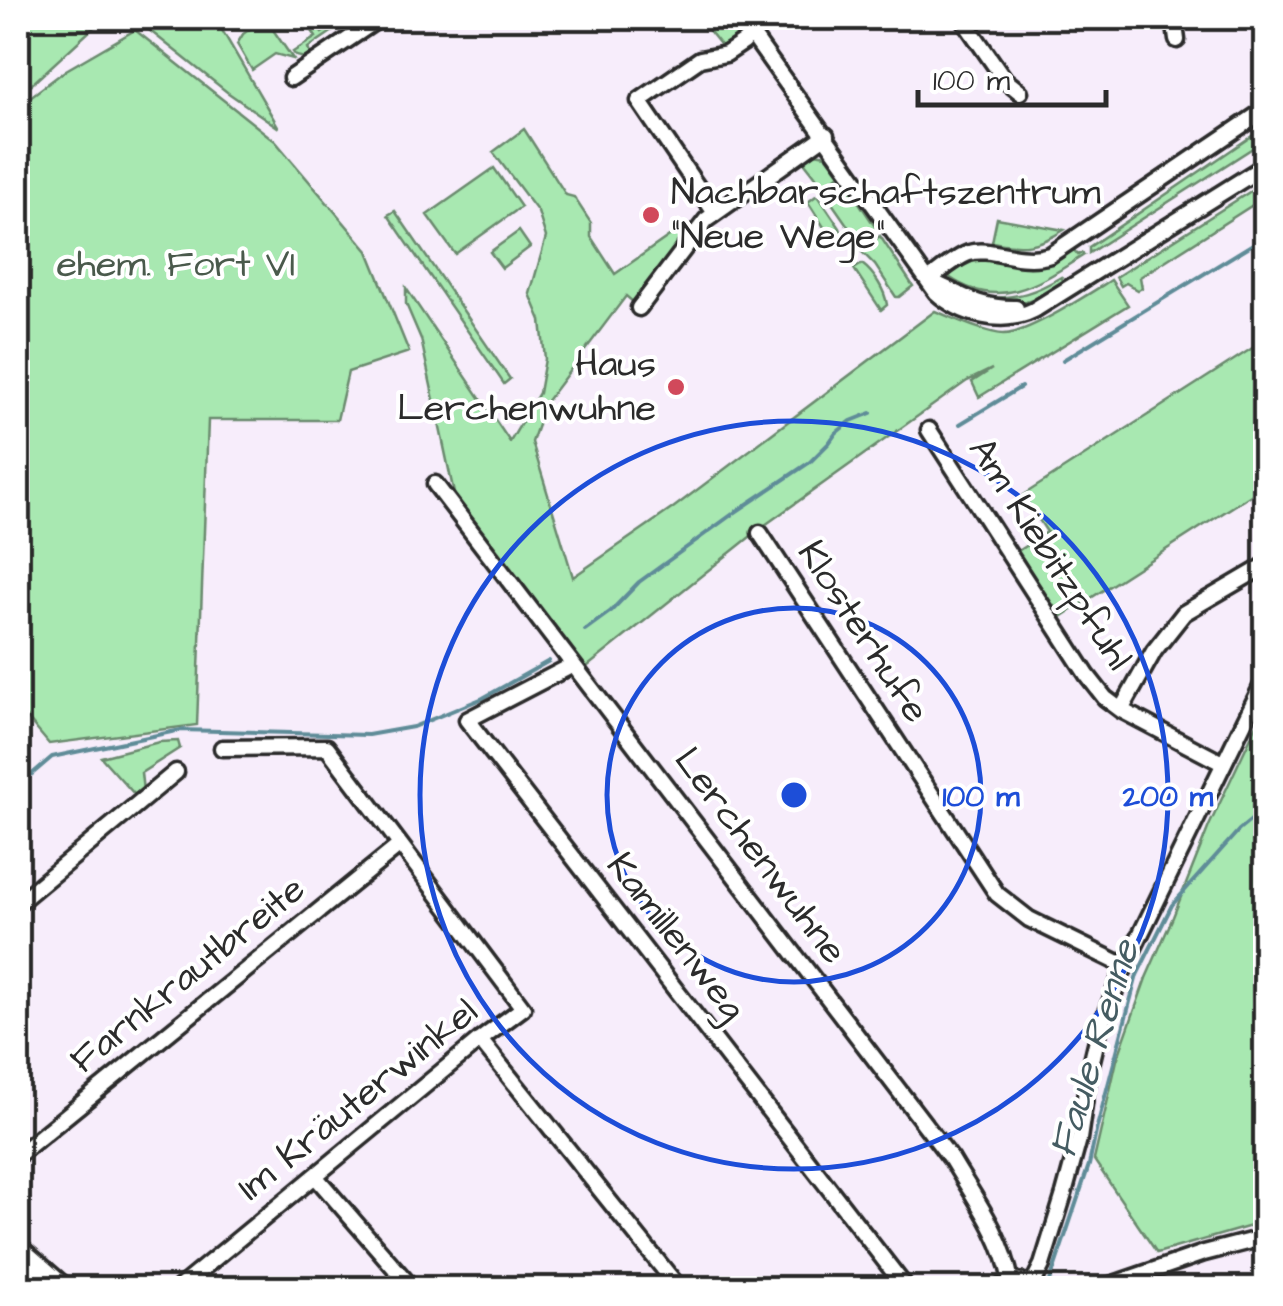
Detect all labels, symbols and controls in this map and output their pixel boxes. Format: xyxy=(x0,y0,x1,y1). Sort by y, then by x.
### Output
scale bar xyxy=(918,45,1106,107)
text: 100 m xyxy=(933,60,1011,102)
place label: Nachbarschaftszentrum "Neue Wege" xyxy=(671,167,1101,263)
marker: Nachbarschaftszentrum "Neue Wege" xyxy=(640,204,662,226)
park label: ehem. Fort VI xyxy=(57,239,295,291)
place label: Haus Lerchenwuhne xyxy=(397,339,656,435)
marker: Haus Lerchenwuhne xyxy=(665,376,687,398)
street label: Am Kiebitzpfuhl xyxy=(955,428,1145,680)
street label: Klosterhufe xyxy=(785,531,941,733)
street label: Lerchenwuhne xyxy=(661,737,859,975)
text: 100 m xyxy=(942,776,1020,818)
text: 200 m xyxy=(1122,776,1214,818)
centre of rings xyxy=(776,777,812,813)
street label: Kamillenweg xyxy=(594,842,758,1032)
street label: Farnkrautbreite xyxy=(60,864,316,1086)
water label: Faule Renne xyxy=(1036,932,1155,1164)
street label: Im Kräuterwinkel xyxy=(227,987,489,1213)

